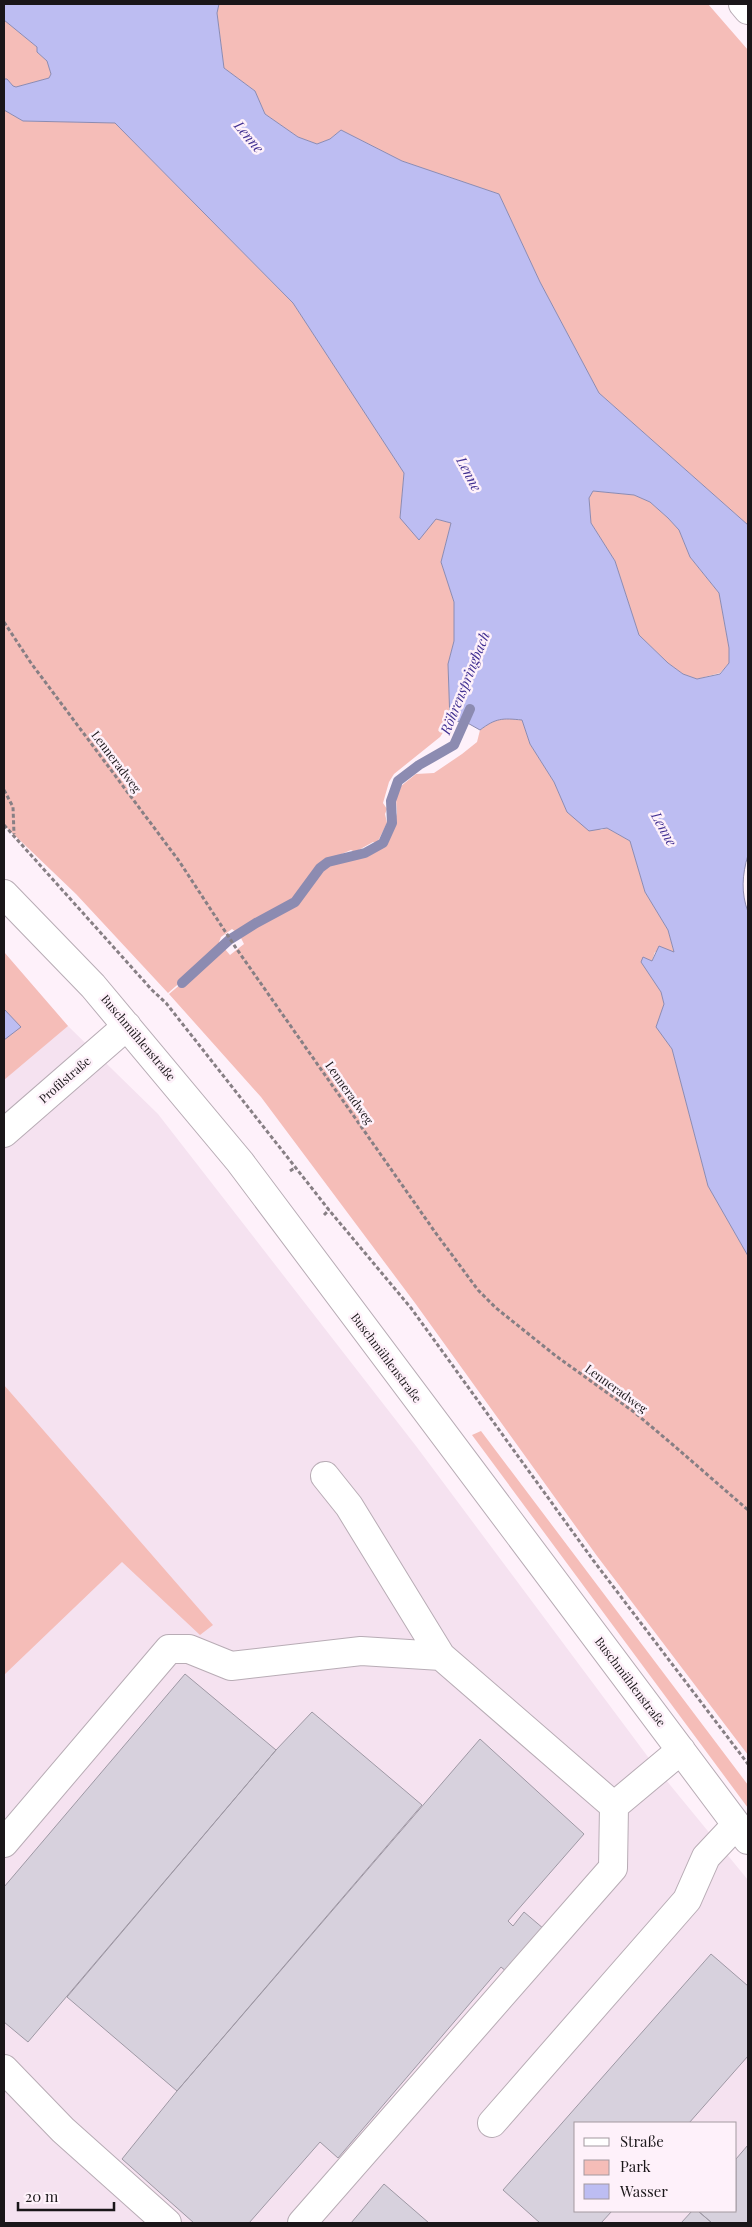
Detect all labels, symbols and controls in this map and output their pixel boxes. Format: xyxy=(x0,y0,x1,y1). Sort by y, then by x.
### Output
water label: Lenne xyxy=(230,116,268,157)
water label: Lenne xyxy=(452,452,486,494)
water label: Röhrenspringbach xyxy=(435,629,494,738)
street label: Lenneradweg xyxy=(88,727,146,796)
water label: Lenne xyxy=(647,807,682,849)
street label: Buschmühlenstraße xyxy=(98,991,180,1084)
street label: Profilstraße xyxy=(35,1052,94,1106)
street label: Lenneradweg xyxy=(322,1058,378,1128)
street label: Buschmühlenstraße xyxy=(348,1309,426,1405)
street label: Lenneradweg xyxy=(582,1360,651,1417)
street label: Buschmühlenstraße xyxy=(592,1633,670,1729)
legend xyxy=(574,2122,737,2212)
text: Straße xyxy=(620,2131,664,2151)
text: Park xyxy=(620,2156,652,2176)
scale bar xyxy=(18,2180,114,2212)
text: Wasser xyxy=(619,2181,668,2201)
text: 20 m xyxy=(25,2186,59,2206)

